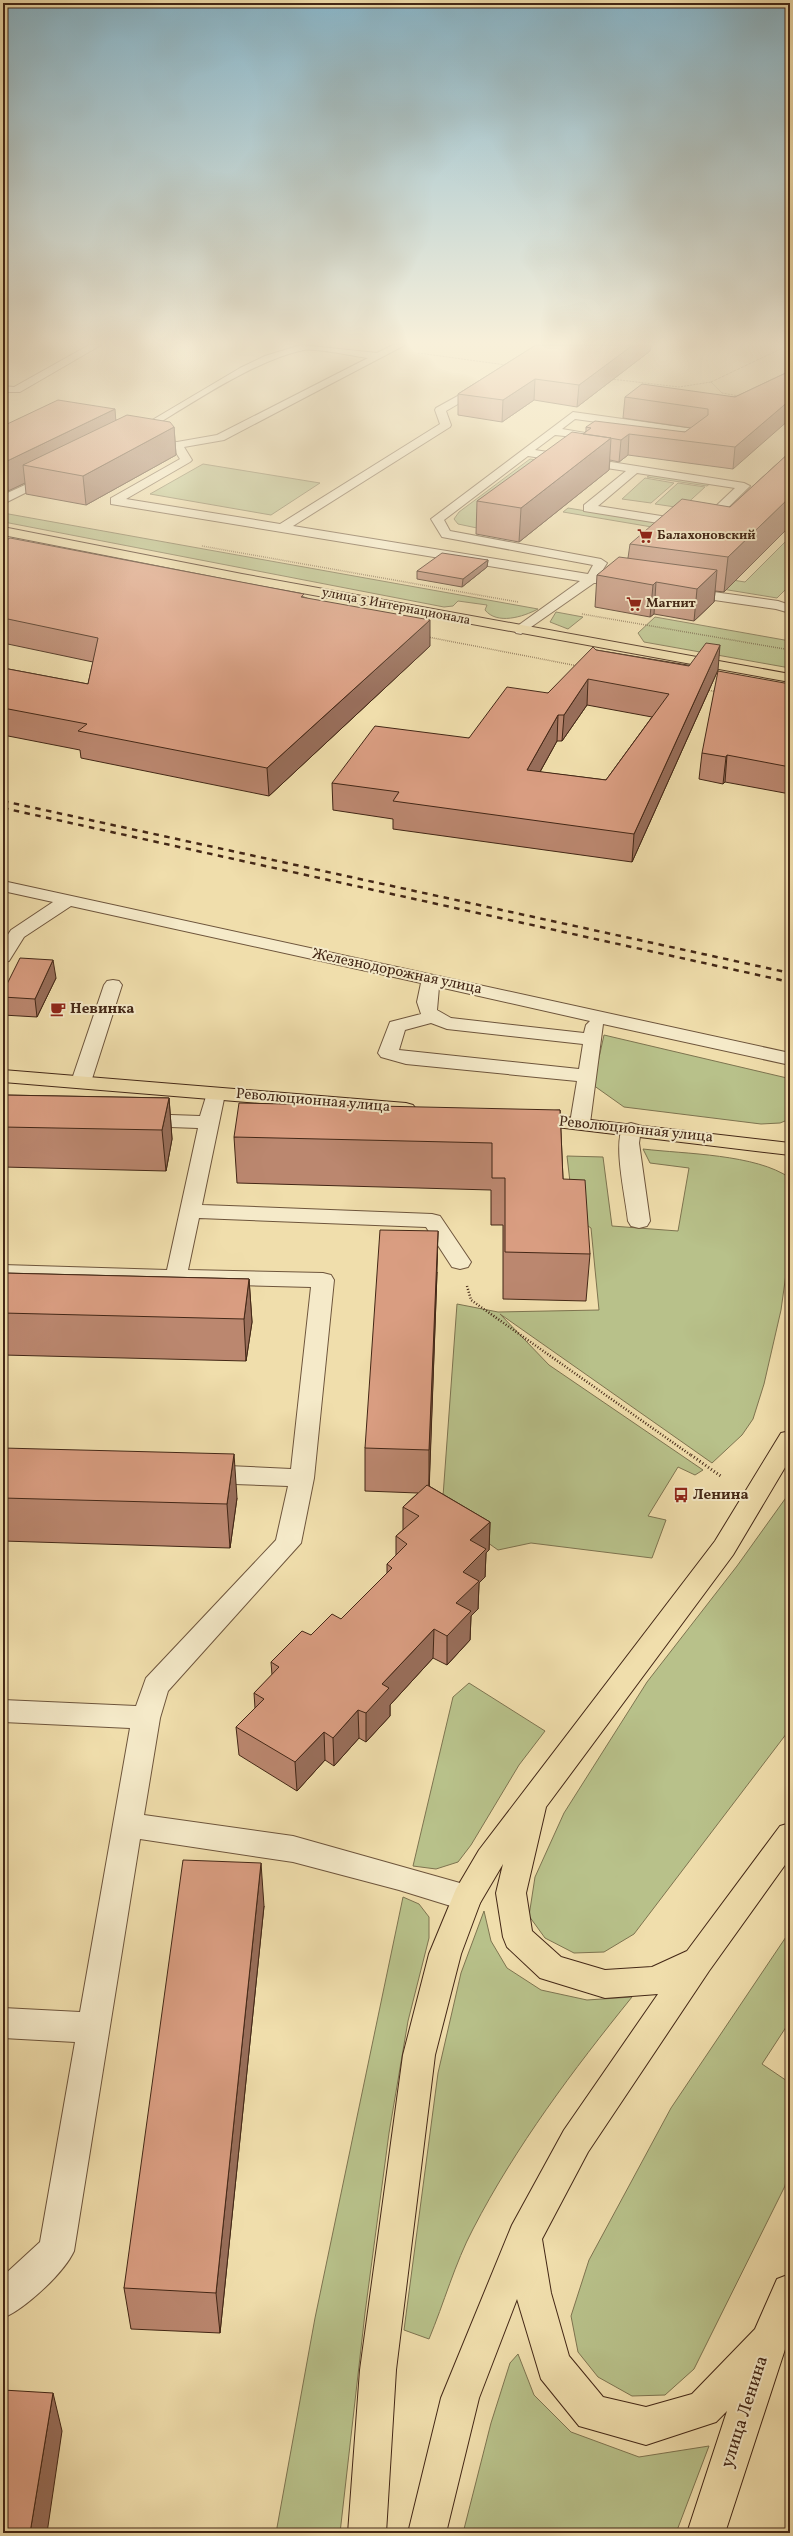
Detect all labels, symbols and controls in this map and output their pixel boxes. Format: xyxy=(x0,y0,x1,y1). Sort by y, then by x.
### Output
supermarket icon: Балахоновский xyxy=(636,527,654,545)
place label: Балахоновский xyxy=(657,527,756,545)
street label: улица 3 Интернационала xyxy=(320,584,472,630)
supermarket icon: Магнит xyxy=(625,595,643,613)
place label: Магнит xyxy=(646,595,697,613)
street label: Железнодорожная улица xyxy=(310,944,484,1000)
place label: Невинка xyxy=(70,999,134,1020)
cafe icon: Невинка xyxy=(49,1000,67,1018)
street label: Революционная улица xyxy=(235,1084,391,1118)
street label: Революционная улица xyxy=(558,1111,714,1149)
place label: Ленина xyxy=(693,1485,749,1506)
bus stop icon: Ленина xyxy=(672,1486,690,1504)
street label: улица Ленина xyxy=(715,2353,775,2471)

